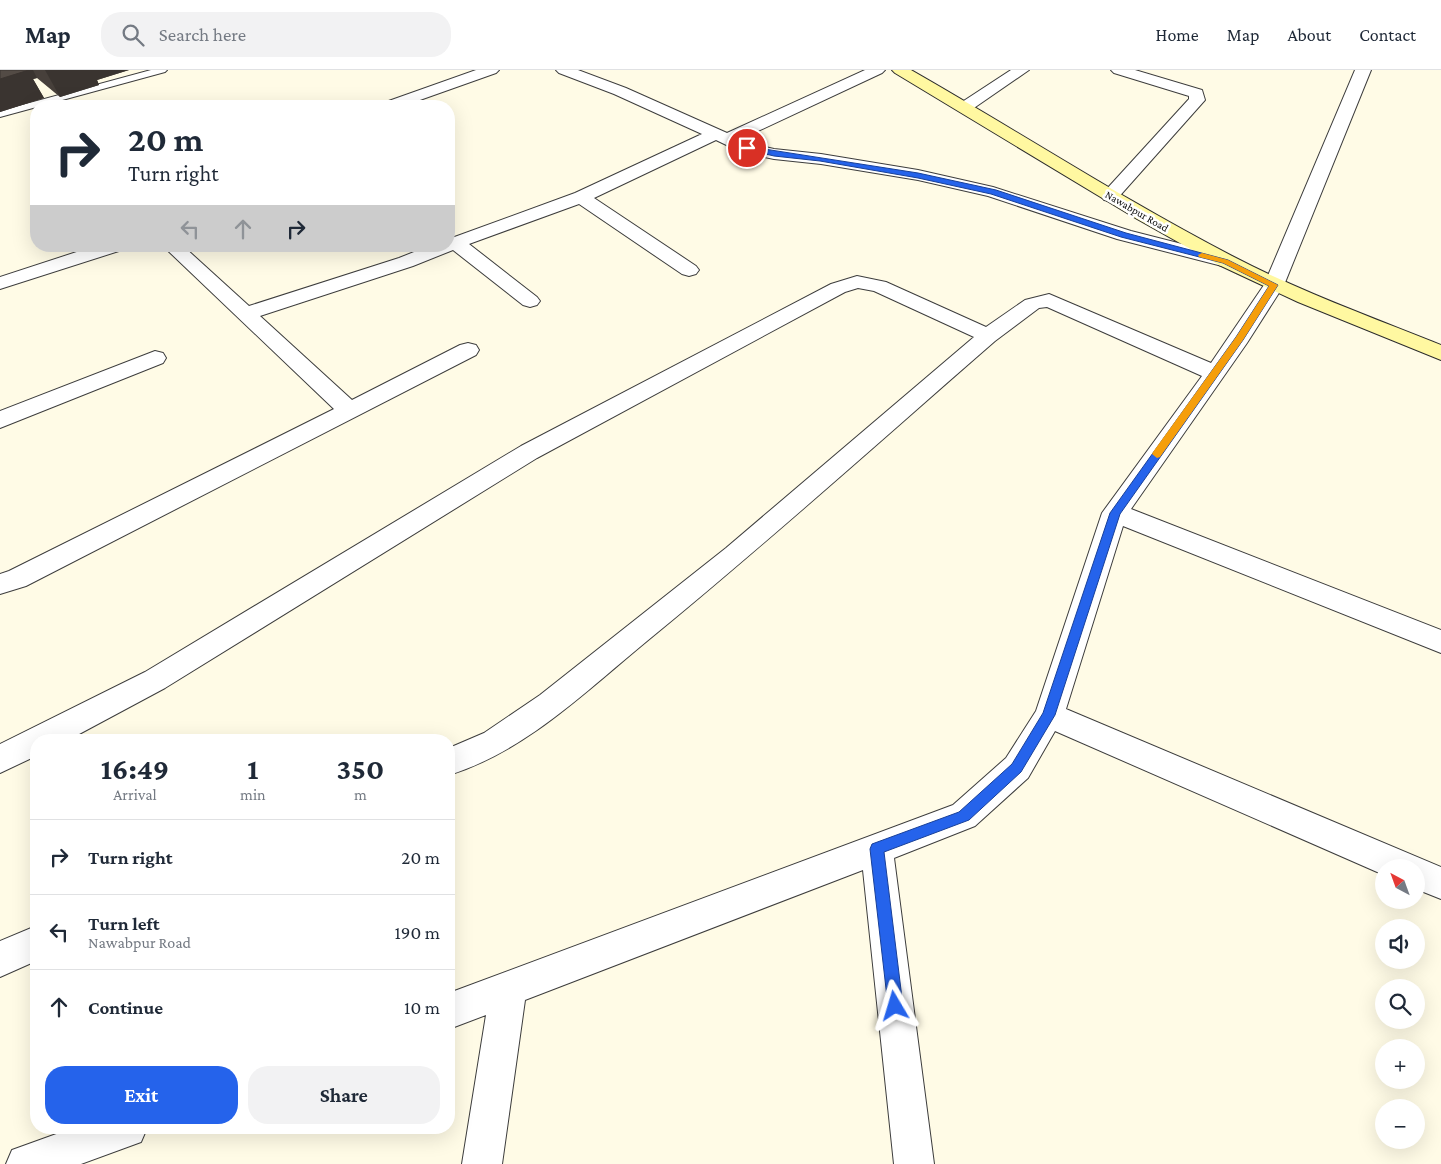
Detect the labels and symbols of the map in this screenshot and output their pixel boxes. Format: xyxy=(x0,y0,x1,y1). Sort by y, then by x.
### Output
pin xyxy=(726,127,768,169)
street label: Nawabpur Road xyxy=(1103,188,1171,235)
north arrow xyxy=(1375,859,1425,909)
position arrow xyxy=(868,979,920,1031)

